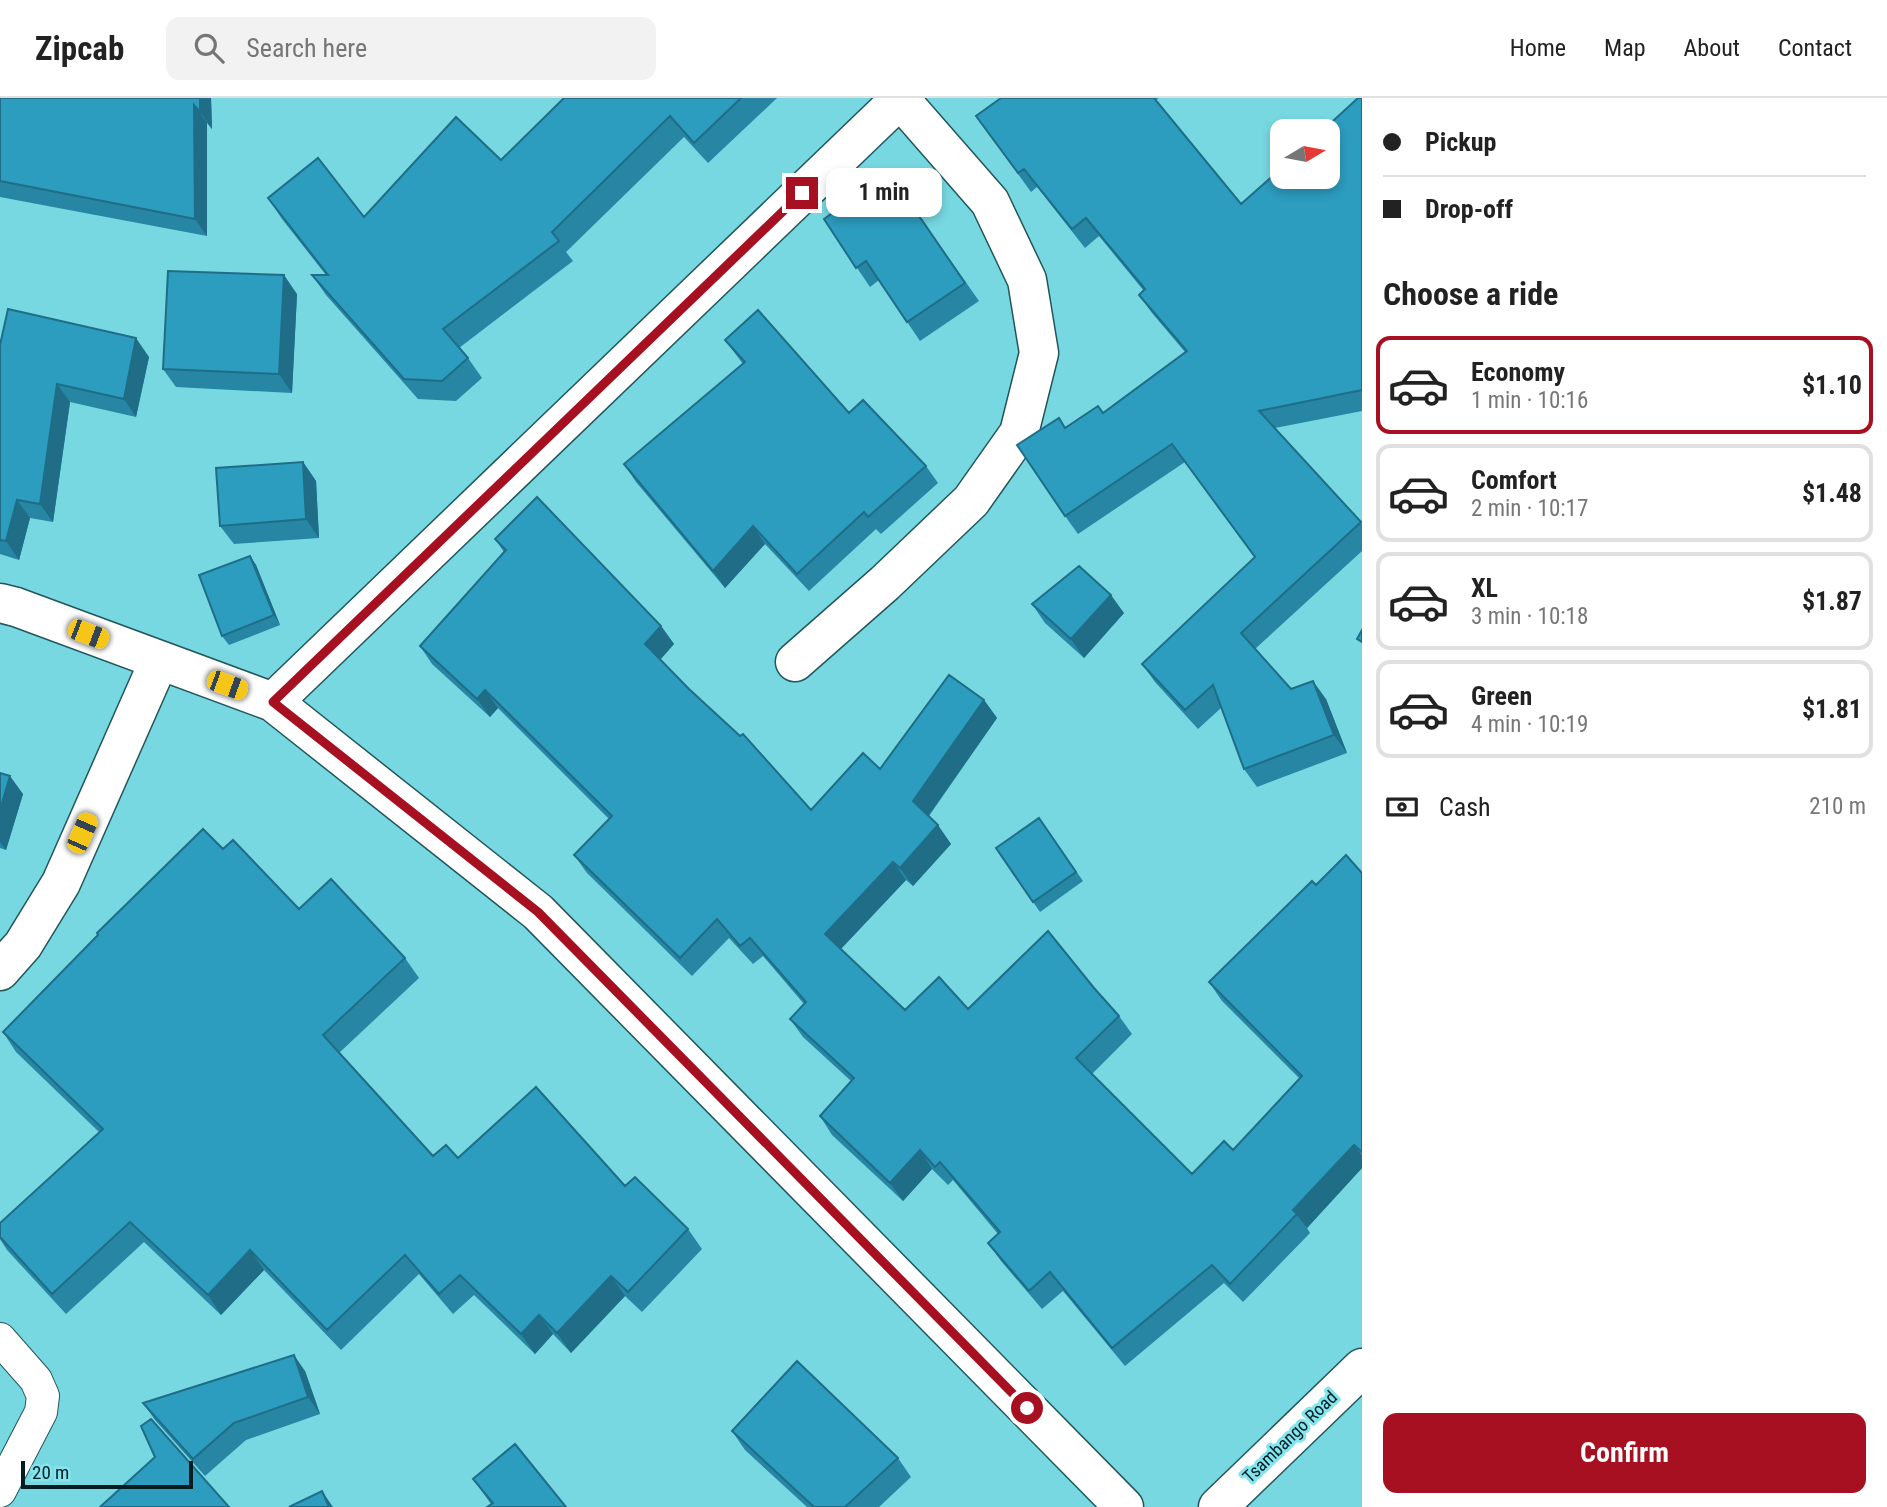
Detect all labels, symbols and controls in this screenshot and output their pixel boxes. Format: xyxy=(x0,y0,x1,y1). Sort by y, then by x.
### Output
search box xyxy=(166,17,656,80)
text: Zipcab xyxy=(35,29,124,68)
icon: search xyxy=(190,29,228,67)
text: Search here xyxy=(246,33,367,63)
text: Home xyxy=(1510,34,1566,62)
text: Map xyxy=(1604,34,1646,62)
text: About xyxy=(1684,34,1740,62)
text: Contact xyxy=(1778,34,1852,62)
north arrow xyxy=(1270,119,1340,189)
map controls xyxy=(1270,119,1340,189)
text: Pickup xyxy=(1425,127,1496,157)
callout: 1 min xyxy=(826,168,942,217)
route end xyxy=(786,177,818,209)
text: 1 min xyxy=(858,179,910,206)
text: Drop-off xyxy=(1425,194,1513,224)
text: Choose a ride xyxy=(1383,275,1558,313)
icon: car xyxy=(1387,354,1450,417)
text: Economy xyxy=(1471,357,1565,387)
text: $1.10 xyxy=(1802,370,1862,400)
text: 1 min · 10:16 xyxy=(1471,387,1588,414)
icon: car xyxy=(1387,462,1450,525)
text: Comfort xyxy=(1471,465,1557,495)
text: $1.48 xyxy=(1802,478,1862,508)
text: 2 min · 10:17 xyxy=(1471,495,1588,522)
icon: car xyxy=(1387,570,1450,633)
text: XL xyxy=(1471,573,1498,603)
text: $1.87 xyxy=(1802,586,1862,616)
text: 3 min · 10:18 xyxy=(1471,603,1588,630)
car xyxy=(65,617,112,651)
car xyxy=(204,668,251,702)
icon: car xyxy=(1387,678,1450,741)
text: Green xyxy=(1471,681,1532,711)
text: $1.81 xyxy=(1802,694,1862,724)
text: 4 min · 10:19 xyxy=(1471,711,1588,738)
icon: cash xyxy=(1383,788,1421,826)
text: Cash xyxy=(1439,792,1491,822)
text: 210 m xyxy=(1809,793,1866,820)
car xyxy=(64,810,101,856)
street label: Tsambango Road xyxy=(1238,1386,1341,1487)
route start xyxy=(1011,1392,1043,1424)
button: Confirm xyxy=(1383,1413,1866,1493)
scale bar xyxy=(21,1458,192,1490)
text: 20 m xyxy=(32,1461,69,1484)

